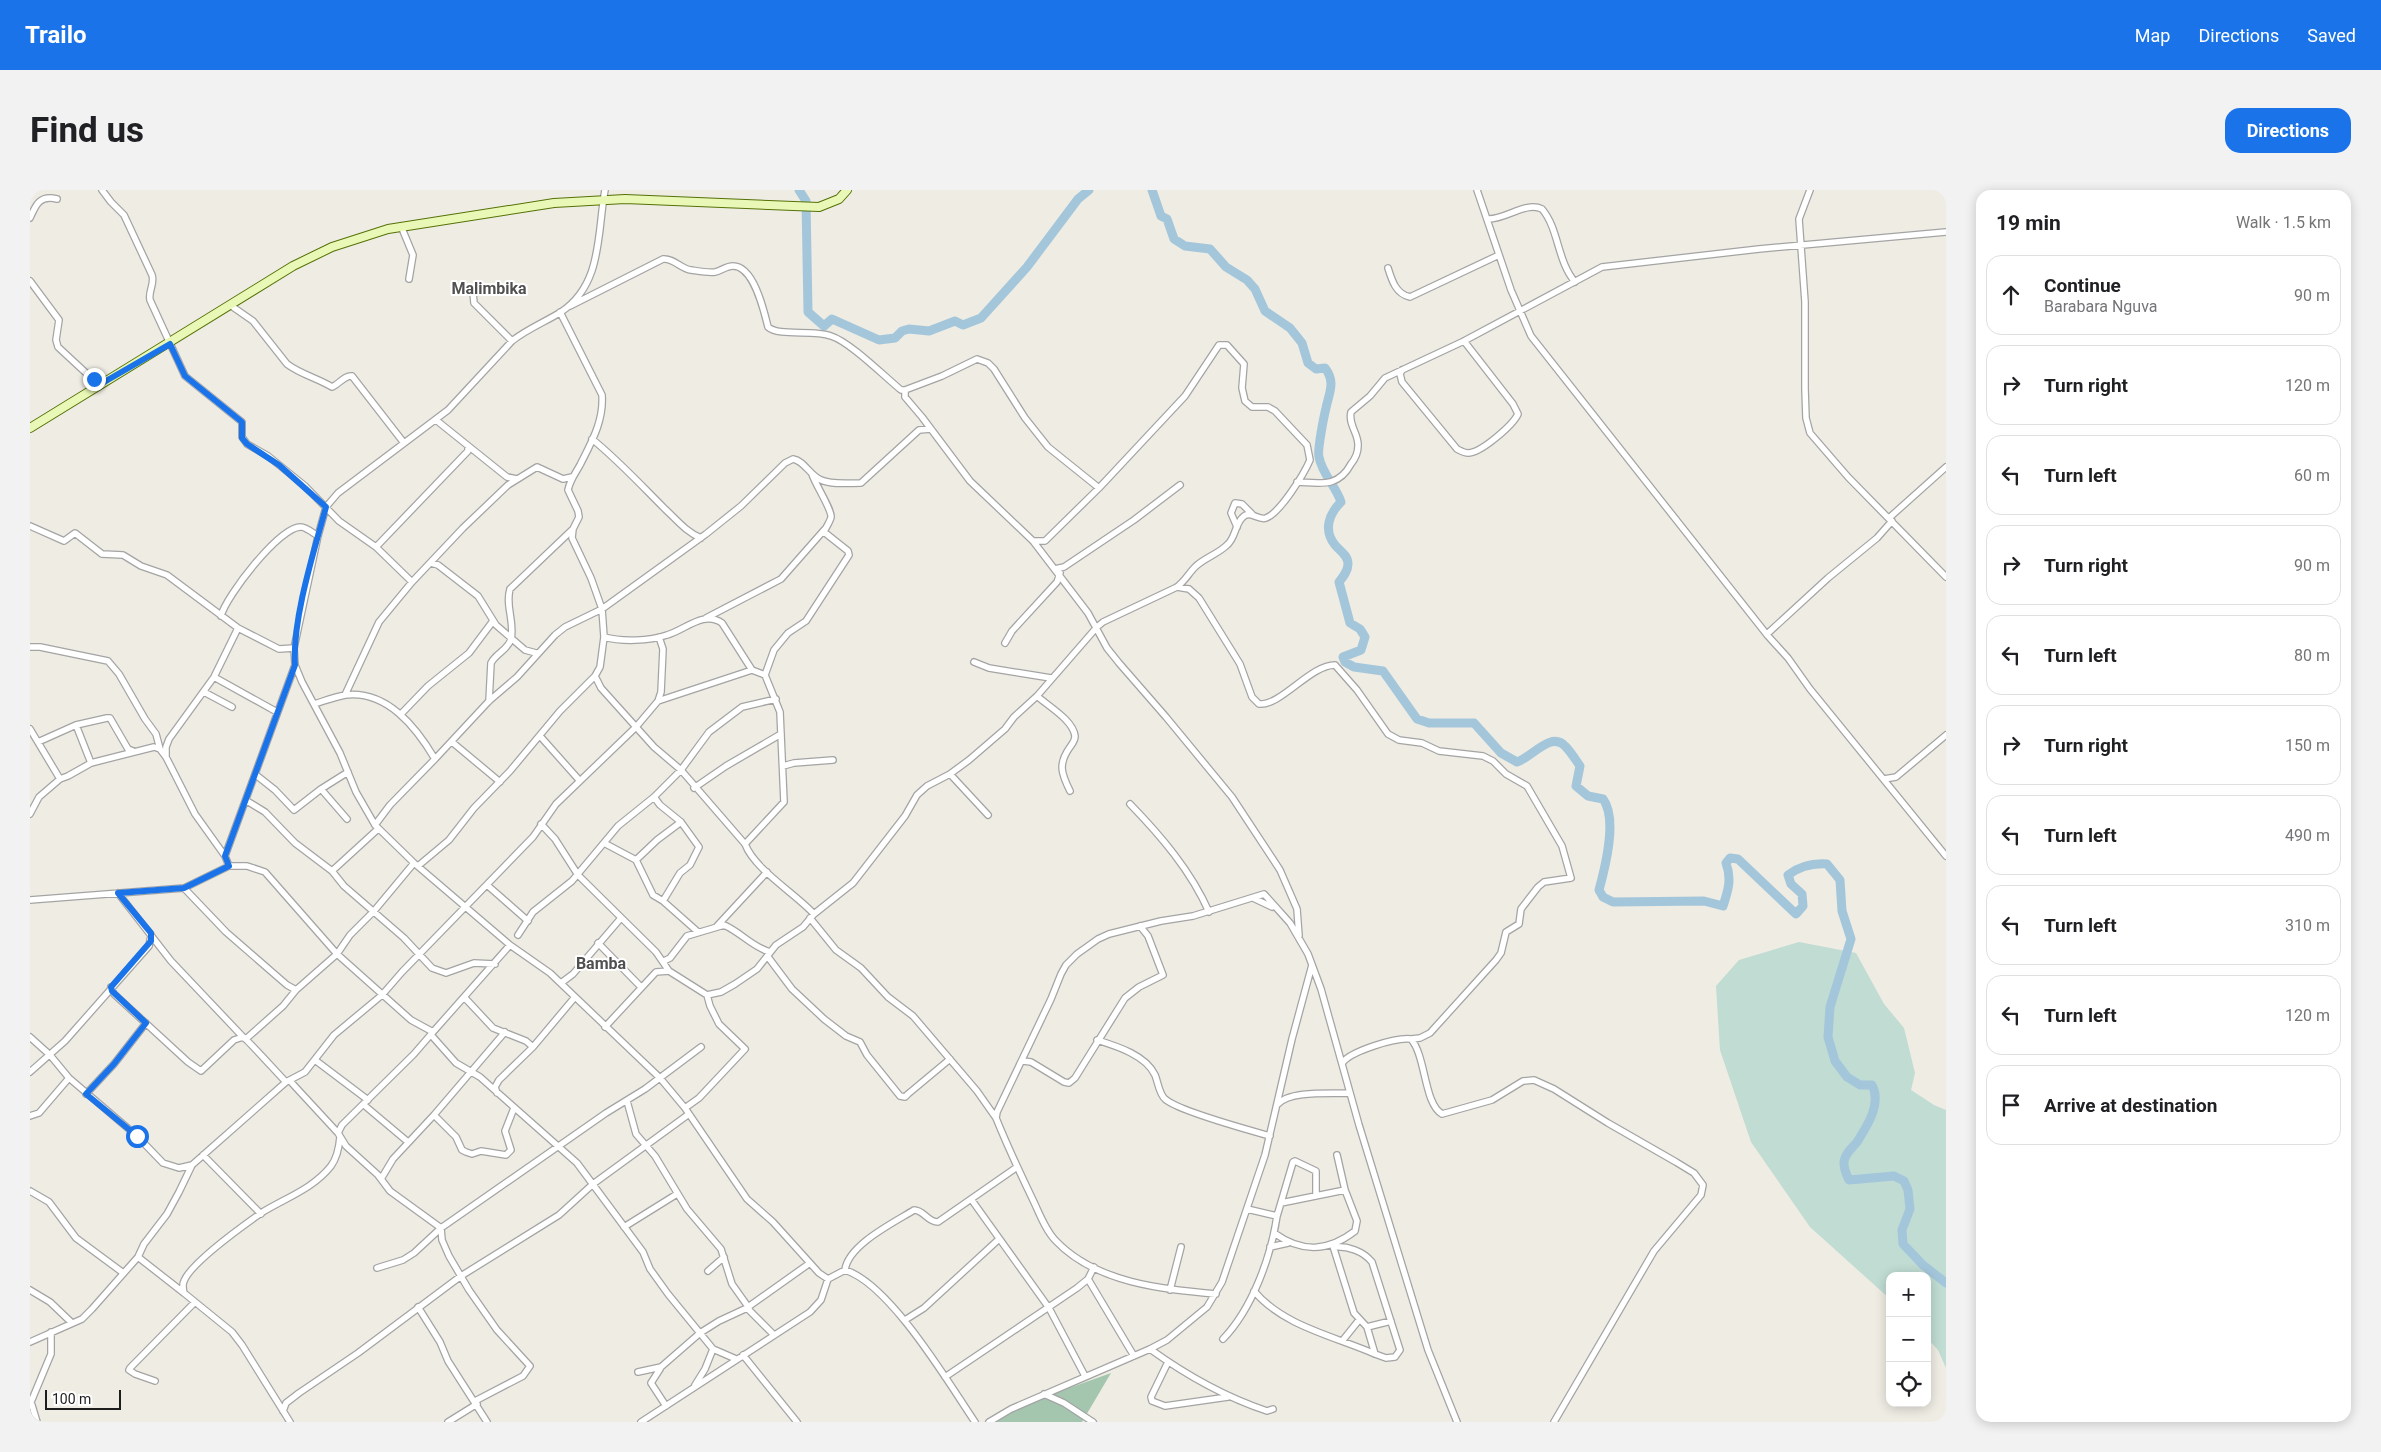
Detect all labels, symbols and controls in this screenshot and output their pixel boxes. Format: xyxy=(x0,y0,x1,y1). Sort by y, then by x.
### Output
text: Trailo xyxy=(25,21,87,49)
text: Map xyxy=(2135,25,2170,46)
text: Directions xyxy=(2198,25,2279,46)
text: Saved xyxy=(2307,25,2356,46)
button: Directions xyxy=(2225,108,2351,153)
text: Find us xyxy=(30,110,144,151)
text: 19 min xyxy=(1996,211,2061,235)
text: Walk · 1.5 km xyxy=(2236,213,2331,232)
text: Continue xyxy=(2044,274,2121,297)
district label: Malimbika xyxy=(451,279,527,298)
icon: ahead xyxy=(1997,281,2025,309)
text: 90 m xyxy=(2294,286,2330,305)
text: Barabara Nguva xyxy=(2044,297,2158,316)
route end xyxy=(83,368,106,391)
icon: right xyxy=(1997,371,2025,399)
text: Turn right xyxy=(2044,374,2128,397)
text: 120 m xyxy=(2285,376,2330,395)
icon: left xyxy=(1997,461,2025,489)
text: Turn left xyxy=(2044,464,2117,487)
text: 60 m xyxy=(2294,466,2330,485)
icon: right xyxy=(1997,551,2025,579)
text: Turn right xyxy=(2044,554,2128,577)
text: 90 m xyxy=(2294,556,2330,575)
icon: left xyxy=(1997,641,2025,669)
text: Turn left xyxy=(2044,644,2117,667)
text: 80 m xyxy=(2294,646,2330,665)
icon: right xyxy=(1997,731,2025,759)
text: Turn right xyxy=(2044,734,2128,757)
text: 150 m xyxy=(2285,736,2330,755)
icon: left xyxy=(1997,821,2025,849)
text: Turn left xyxy=(2044,824,2117,847)
text: 490 m xyxy=(2285,826,2330,845)
icon: left xyxy=(1997,911,2025,939)
text: Turn left xyxy=(2044,914,2117,937)
text: 310 m xyxy=(2285,916,2330,935)
district label: Bamba xyxy=(576,954,627,973)
icon: left xyxy=(1997,1001,2025,1029)
text: Turn left xyxy=(2044,1004,2117,1027)
text: 120 m xyxy=(2285,1006,2330,1025)
icon: arrive xyxy=(1997,1091,2025,1119)
text: Arrive at destination xyxy=(2044,1094,2217,1117)
route start xyxy=(126,1125,149,1148)
map controls xyxy=(1886,1272,1931,1407)
button: + xyxy=(1886,1272,1931,1317)
button: − xyxy=(1886,1317,1931,1362)
button: locate xyxy=(1886,1362,1931,1407)
scale bar xyxy=(45,1387,121,1410)
text: 100 m xyxy=(52,1391,91,1407)

